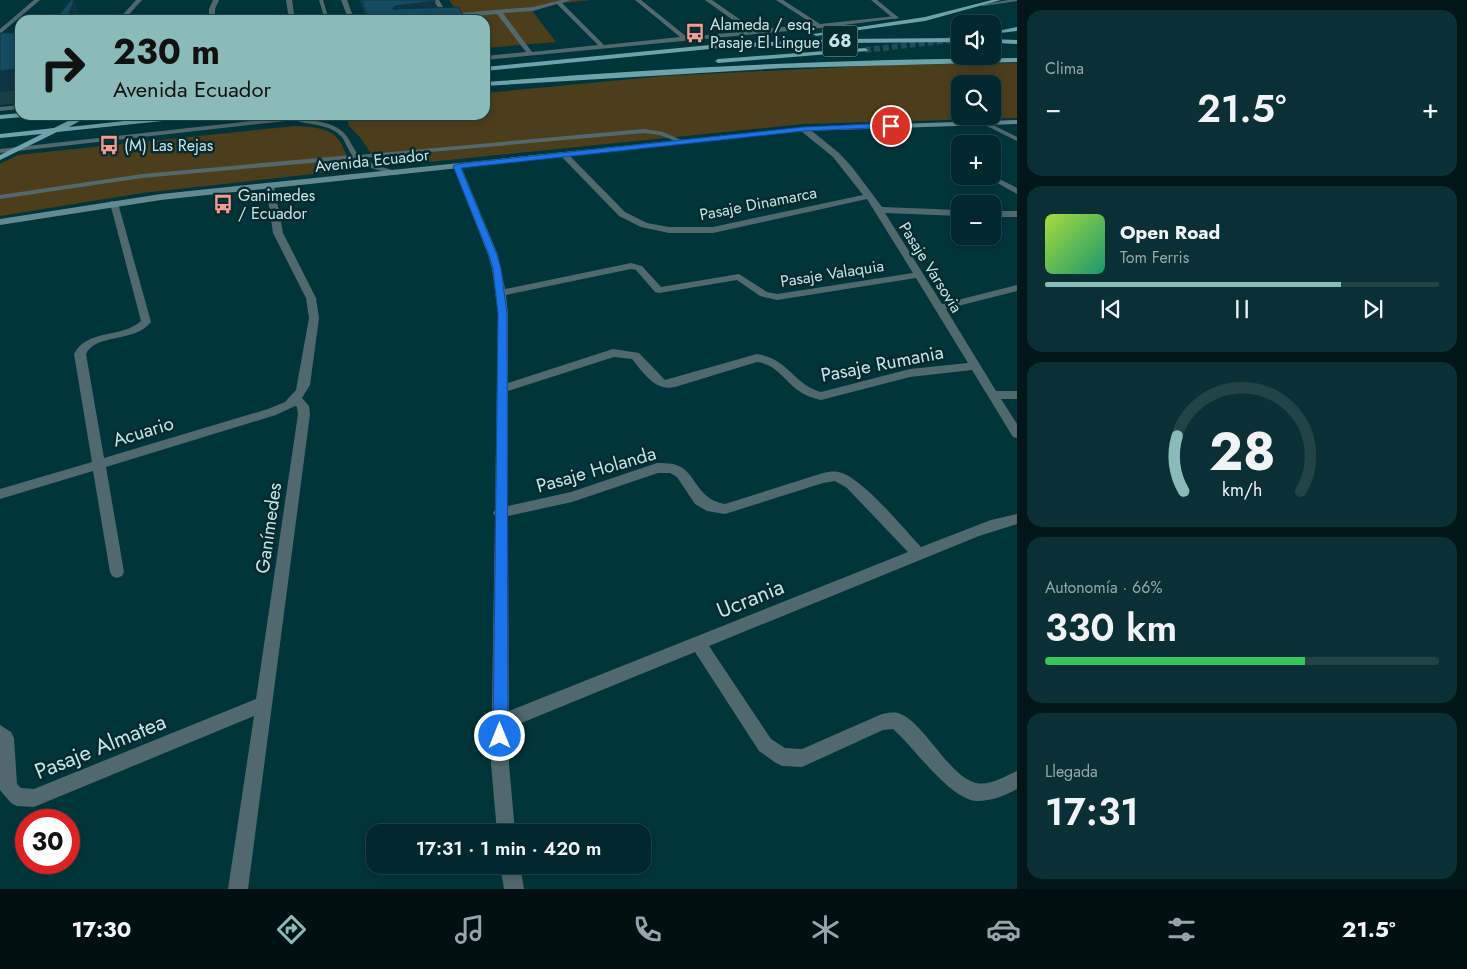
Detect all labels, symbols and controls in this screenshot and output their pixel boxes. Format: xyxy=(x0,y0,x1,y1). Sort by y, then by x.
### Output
place label: Alameda / esq. Pasaje El Lingue xyxy=(710,13,820,54)
map controls xyxy=(951,15,1001,245)
button: sound xyxy=(951,15,1001,65)
bus stop icon: Alameda / esq. Pasaje El Lingue xyxy=(684,22,706,44)
road number: 68 xyxy=(822,26,858,56)
text: 230 m xyxy=(113,27,220,77)
icon: right xyxy=(30,35,95,100)
text: Clima xyxy=(1045,57,1084,80)
text: Avenida Ecuador xyxy=(113,73,271,105)
button: search xyxy=(951,75,1001,125)
text: 21.5° xyxy=(1197,81,1286,136)
text: − xyxy=(1045,88,1062,129)
text: + xyxy=(1422,88,1439,129)
pin xyxy=(870,105,912,147)
icon: arrive xyxy=(877,112,905,140)
bus stop icon: (M) Las Rejas xyxy=(98,134,120,156)
place label: (M) Las Rejas xyxy=(124,134,213,157)
button: + xyxy=(951,135,1001,185)
street label: Avenida Ecuador xyxy=(314,143,431,178)
street label: Pasaje Dinamarca xyxy=(697,181,819,226)
place label: Ganimedes / Ecuador xyxy=(238,184,315,225)
bus stop icon: Ganimedes / Ecuador xyxy=(212,193,234,215)
button: − xyxy=(951,195,1001,245)
street label: Pasaje Varsovia xyxy=(893,217,968,317)
text: Open Road xyxy=(1120,219,1220,246)
text: Tom Ferris xyxy=(1120,246,1189,269)
street label: Pasaje Valaquia xyxy=(779,254,886,293)
icon: previous xyxy=(1097,295,1125,323)
icon: pause xyxy=(1228,295,1256,323)
icon: next xyxy=(1359,295,1387,323)
street label: Pasaje Rumania xyxy=(818,338,946,389)
street label: Acuario xyxy=(109,409,177,454)
text: 28 xyxy=(1209,414,1275,490)
street label: Pasaje Holanda xyxy=(533,439,659,499)
text: km/h xyxy=(1222,477,1262,503)
street label: Ganímedes xyxy=(249,480,288,575)
street label: Ucrania xyxy=(711,570,789,626)
text: Autonomía · 66% xyxy=(1045,576,1163,599)
text: 330 km xyxy=(1045,600,1177,655)
street label: Pasaje Almatea xyxy=(29,705,171,787)
position arrow xyxy=(473,709,525,761)
text: Llegada xyxy=(1045,760,1098,783)
text: 17:31 xyxy=(1045,784,1139,839)
speed limit sign: 30 xyxy=(15,809,80,874)
text: 17:31 · 1 min · 420 m xyxy=(416,835,601,862)
icon: directions xyxy=(274,912,309,947)
icon: music xyxy=(452,912,487,947)
icon: phone xyxy=(630,912,665,947)
icon: climate xyxy=(808,912,843,947)
icon: car xyxy=(986,912,1021,947)
icon: filters xyxy=(1164,912,1199,947)
text: 17:30 xyxy=(71,913,131,945)
text: 21.5° xyxy=(1342,913,1396,945)

